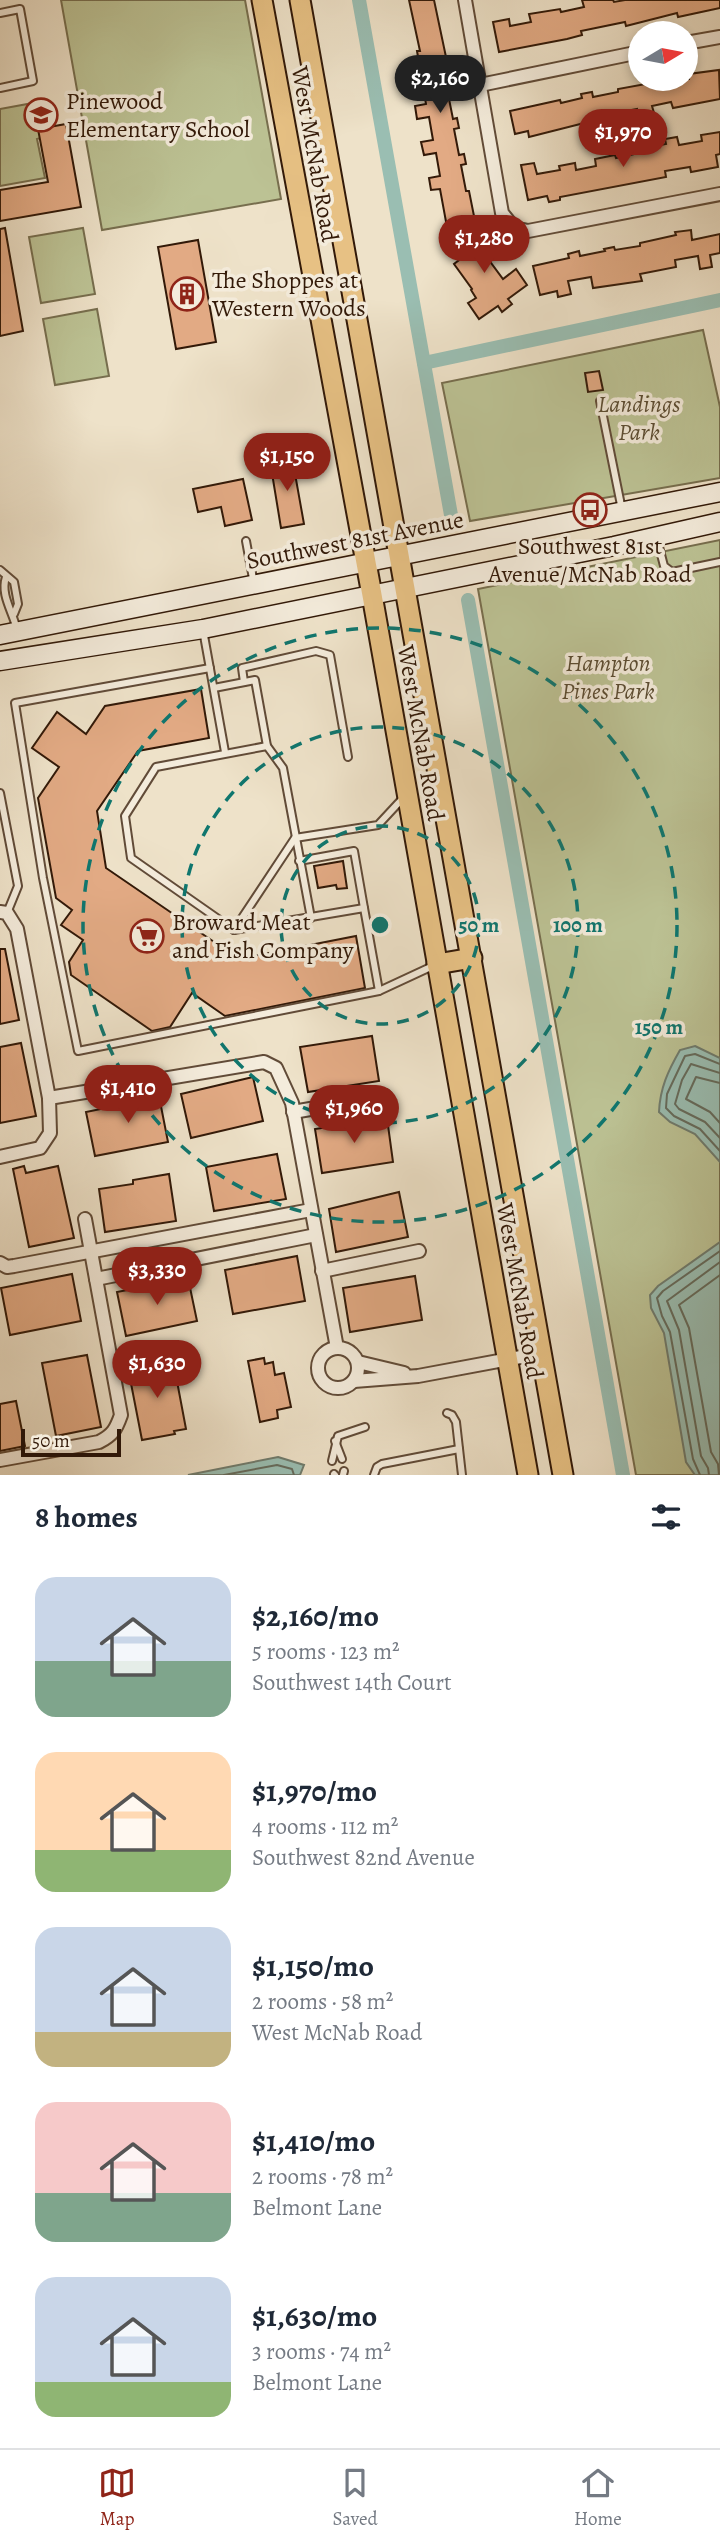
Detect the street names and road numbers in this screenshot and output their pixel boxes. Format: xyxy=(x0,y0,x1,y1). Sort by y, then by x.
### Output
street label: West McNab Road xyxy=(284,63,346,244)
street label: Southwest 81st Avenue xyxy=(244,503,466,577)
street label: West McNab Road xyxy=(390,642,452,823)
street label: West McNab Road xyxy=(489,1200,551,1381)

